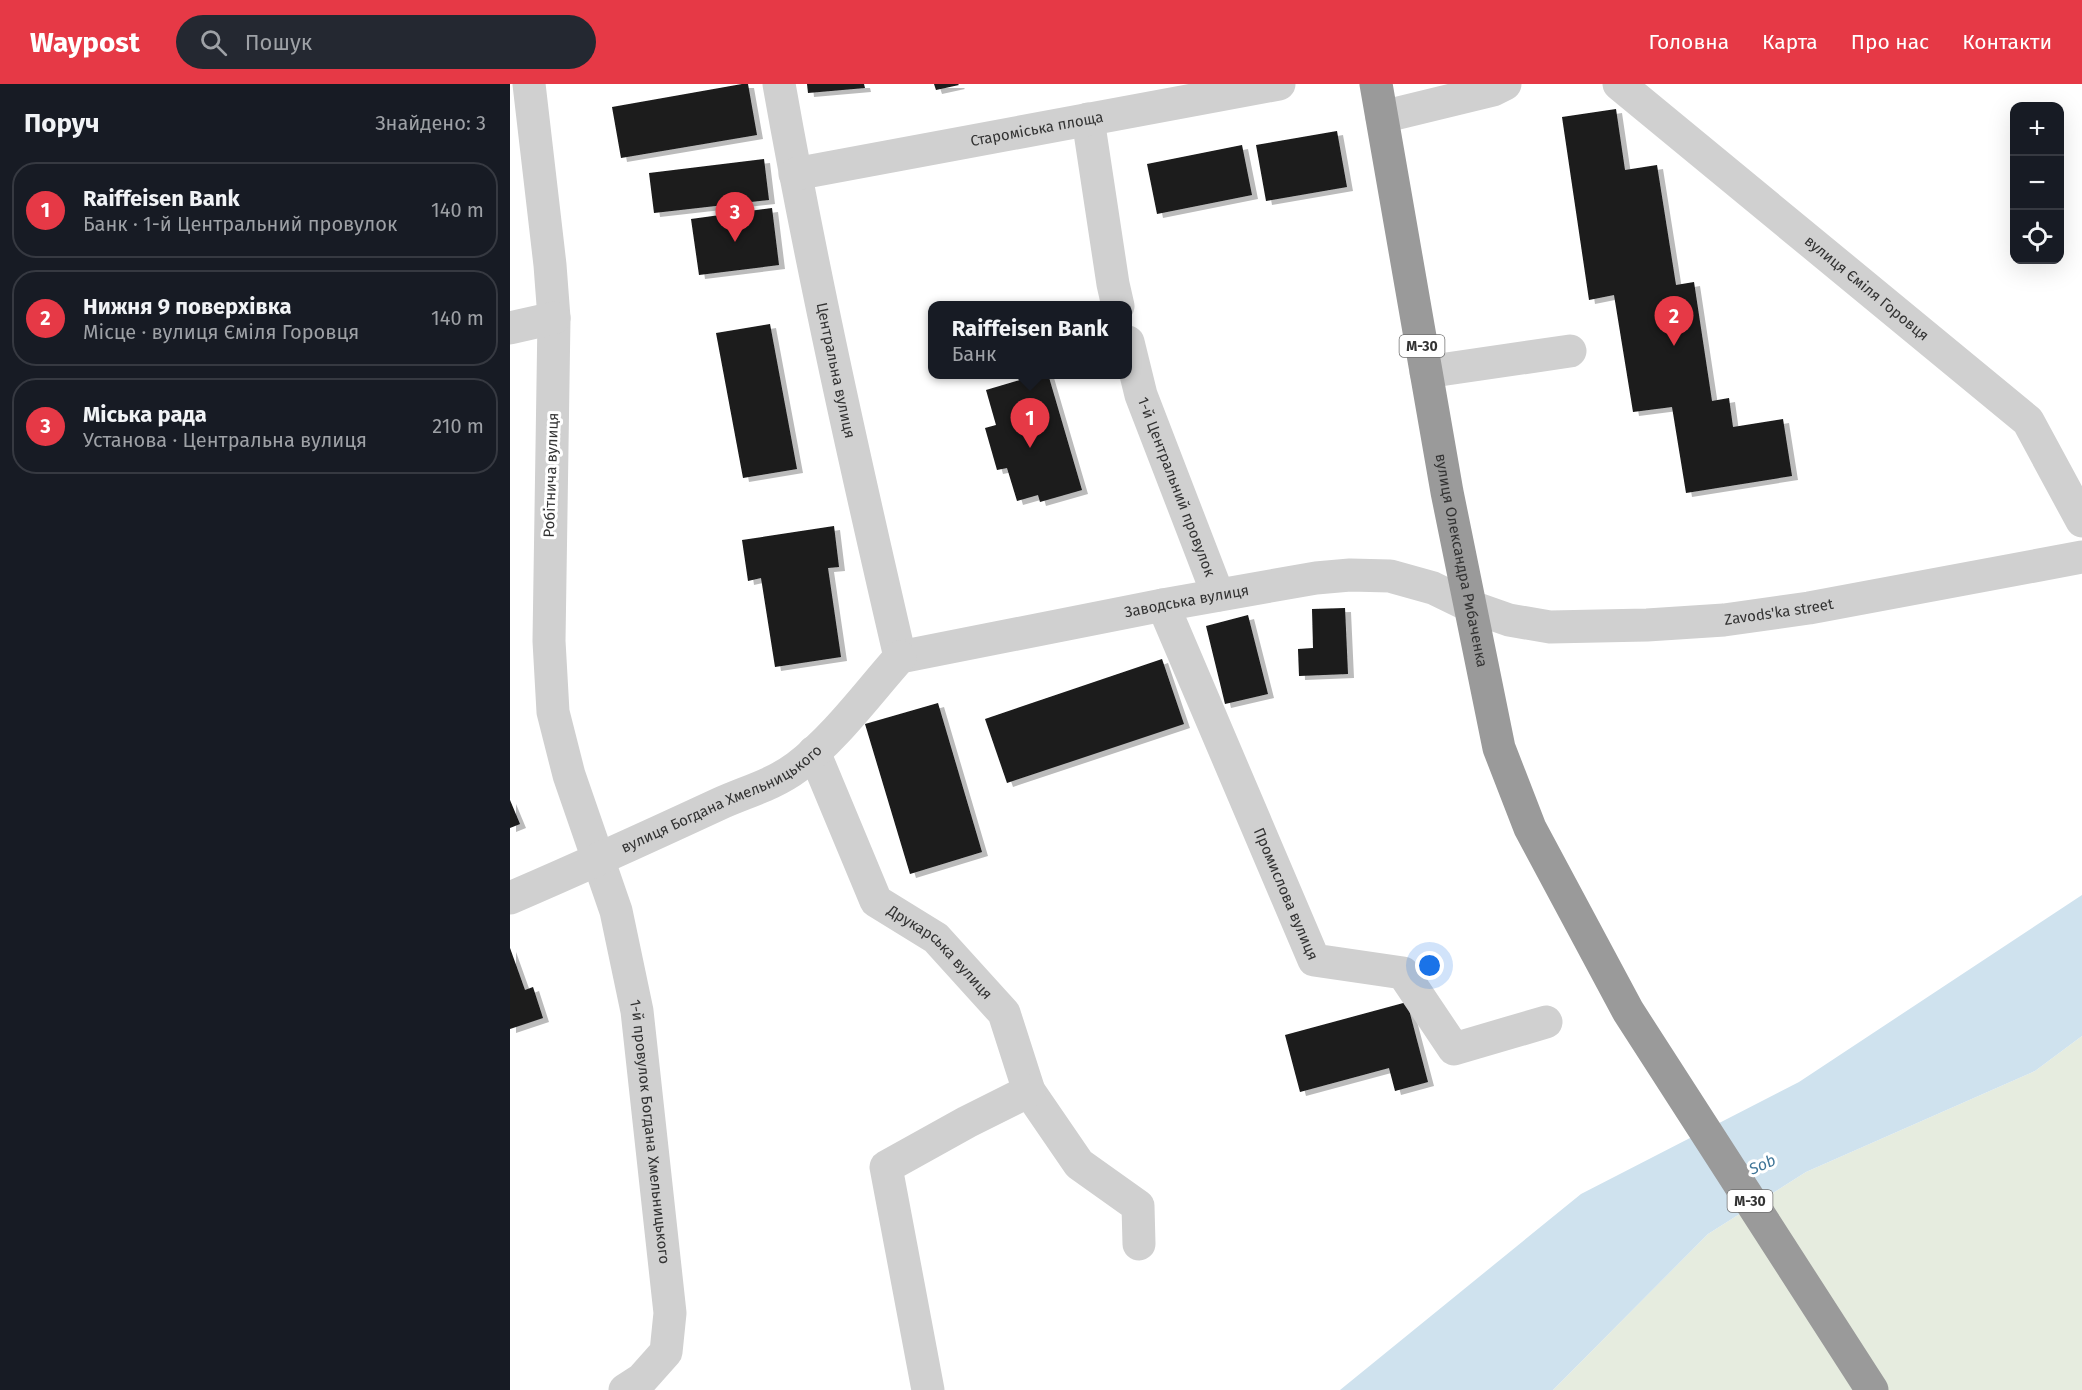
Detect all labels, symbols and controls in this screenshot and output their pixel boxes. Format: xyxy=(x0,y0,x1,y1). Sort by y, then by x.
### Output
search box xyxy=(176,15,596,69)
text: Waypost xyxy=(30,26,140,59)
icon: search xyxy=(197,26,230,59)
text: Пошук xyxy=(245,29,312,56)
text: Головна xyxy=(1648,29,1729,55)
text: Карта xyxy=(1762,29,1818,55)
text: Про нас xyxy=(1851,29,1929,55)
text: Контакти xyxy=(1962,29,2052,55)
map controls xyxy=(2010,102,2064,264)
button: + xyxy=(2010,102,2064,156)
text: Поруч xyxy=(24,108,100,139)
street label: Староміська площа xyxy=(969,108,1105,150)
text: Знайдено: 3 xyxy=(375,111,486,135)
button: − xyxy=(2010,156,2064,210)
text: Raiffeisen Bank xyxy=(83,185,240,212)
pin: 3 xyxy=(716,192,754,242)
text: 1 xyxy=(41,198,50,222)
text: 140 m xyxy=(431,198,484,222)
button: locate xyxy=(2010,210,2064,264)
text: Банк · 1-й Центральний провулок xyxy=(83,212,397,236)
street label: вулиця Єміля Горовця xyxy=(1801,232,1933,345)
text: Нижня 9 поверхівка xyxy=(83,293,291,320)
pin: 2 xyxy=(1654,296,1694,346)
street label: Центральна вулиця xyxy=(812,301,859,440)
popup xyxy=(928,301,1132,379)
text: 2 xyxy=(40,306,51,330)
text: 140 m xyxy=(431,306,484,330)
text: Raiffeisen Bank xyxy=(952,315,1108,342)
text: Місце · вулиця Єміля Горовця xyxy=(83,320,359,344)
road number: М-30 xyxy=(1400,335,1444,357)
text: Банк xyxy=(952,342,996,366)
street label: 1-й Центральний провулок xyxy=(1134,395,1219,579)
pin: 1 xyxy=(1010,398,1050,448)
text: Міська рада xyxy=(83,401,207,428)
street label: Робітнича вулиця xyxy=(540,412,562,538)
text: 3 xyxy=(40,414,51,438)
text: 210 m xyxy=(432,414,484,438)
text: Установа · Центральна вулиця xyxy=(83,428,367,452)
street label: вулиця Олександра Рибаченка xyxy=(1431,452,1491,669)
street label: Заводська вулиця xyxy=(1123,581,1250,621)
street label: Zavods'ka street xyxy=(1723,595,1835,629)
street label: вулиця Богдана Хмельницького xyxy=(618,741,826,857)
street label: Промислова вулиця xyxy=(1250,825,1322,963)
street label: Друкарська вулиця xyxy=(883,901,996,1003)
your location xyxy=(1415,951,1444,980)
street label: 1-й провулок Богдана Хмельницького xyxy=(626,998,674,1265)
water label: Sob xyxy=(1745,1150,1778,1179)
road number: М-30 xyxy=(1728,1190,1772,1212)

